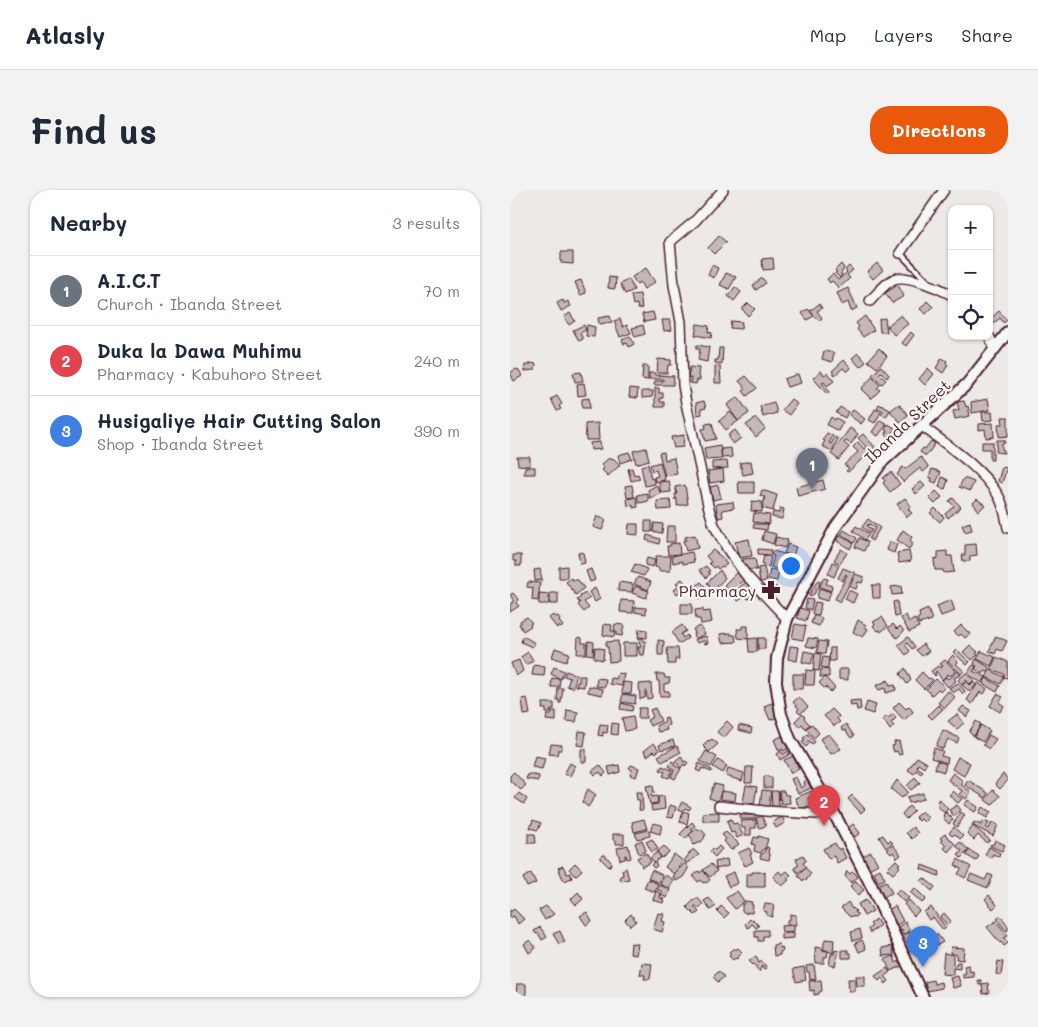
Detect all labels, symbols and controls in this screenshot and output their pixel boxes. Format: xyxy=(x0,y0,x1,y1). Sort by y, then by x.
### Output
text: Atlasly xyxy=(25,19,105,50)
text: Map xyxy=(810,23,846,47)
text: Layers xyxy=(874,23,933,47)
text: Share xyxy=(961,23,1013,47)
button: Directions xyxy=(870,106,1008,154)
text: Find us xyxy=(30,107,157,153)
map controls xyxy=(948,205,993,340)
button: + xyxy=(948,205,993,250)
text: Nearby xyxy=(50,209,127,236)
text: 3 results xyxy=(392,212,460,233)
button: − xyxy=(948,250,993,295)
text: A.I.C.T xyxy=(97,268,161,293)
text: 1 xyxy=(62,280,70,301)
text: 70 m xyxy=(423,280,460,301)
text: Church · Ibanda Street xyxy=(97,293,282,314)
button: locate xyxy=(948,295,993,340)
text: Duka la Dawa Muhimu xyxy=(97,338,302,363)
text: 2 xyxy=(62,350,70,371)
text: 240 m xyxy=(414,350,460,371)
text: Pharmacy · Kabuhoro Street xyxy=(97,363,322,384)
street label: Ibanda Street xyxy=(859,374,955,468)
text: Husigaliye Hair Cutting Salon xyxy=(97,408,381,433)
text: 3 xyxy=(61,420,71,441)
text: 390 m xyxy=(413,420,460,441)
text: Shop · Ibanda Street xyxy=(97,433,264,454)
pin: 1 xyxy=(796,448,828,489)
your location xyxy=(778,553,804,579)
pharmacy icon: Pharmacy xyxy=(760,579,782,601)
place label: Pharmacy xyxy=(679,580,756,601)
pin: 2 xyxy=(808,785,840,826)
pin: 3 xyxy=(907,926,939,967)

